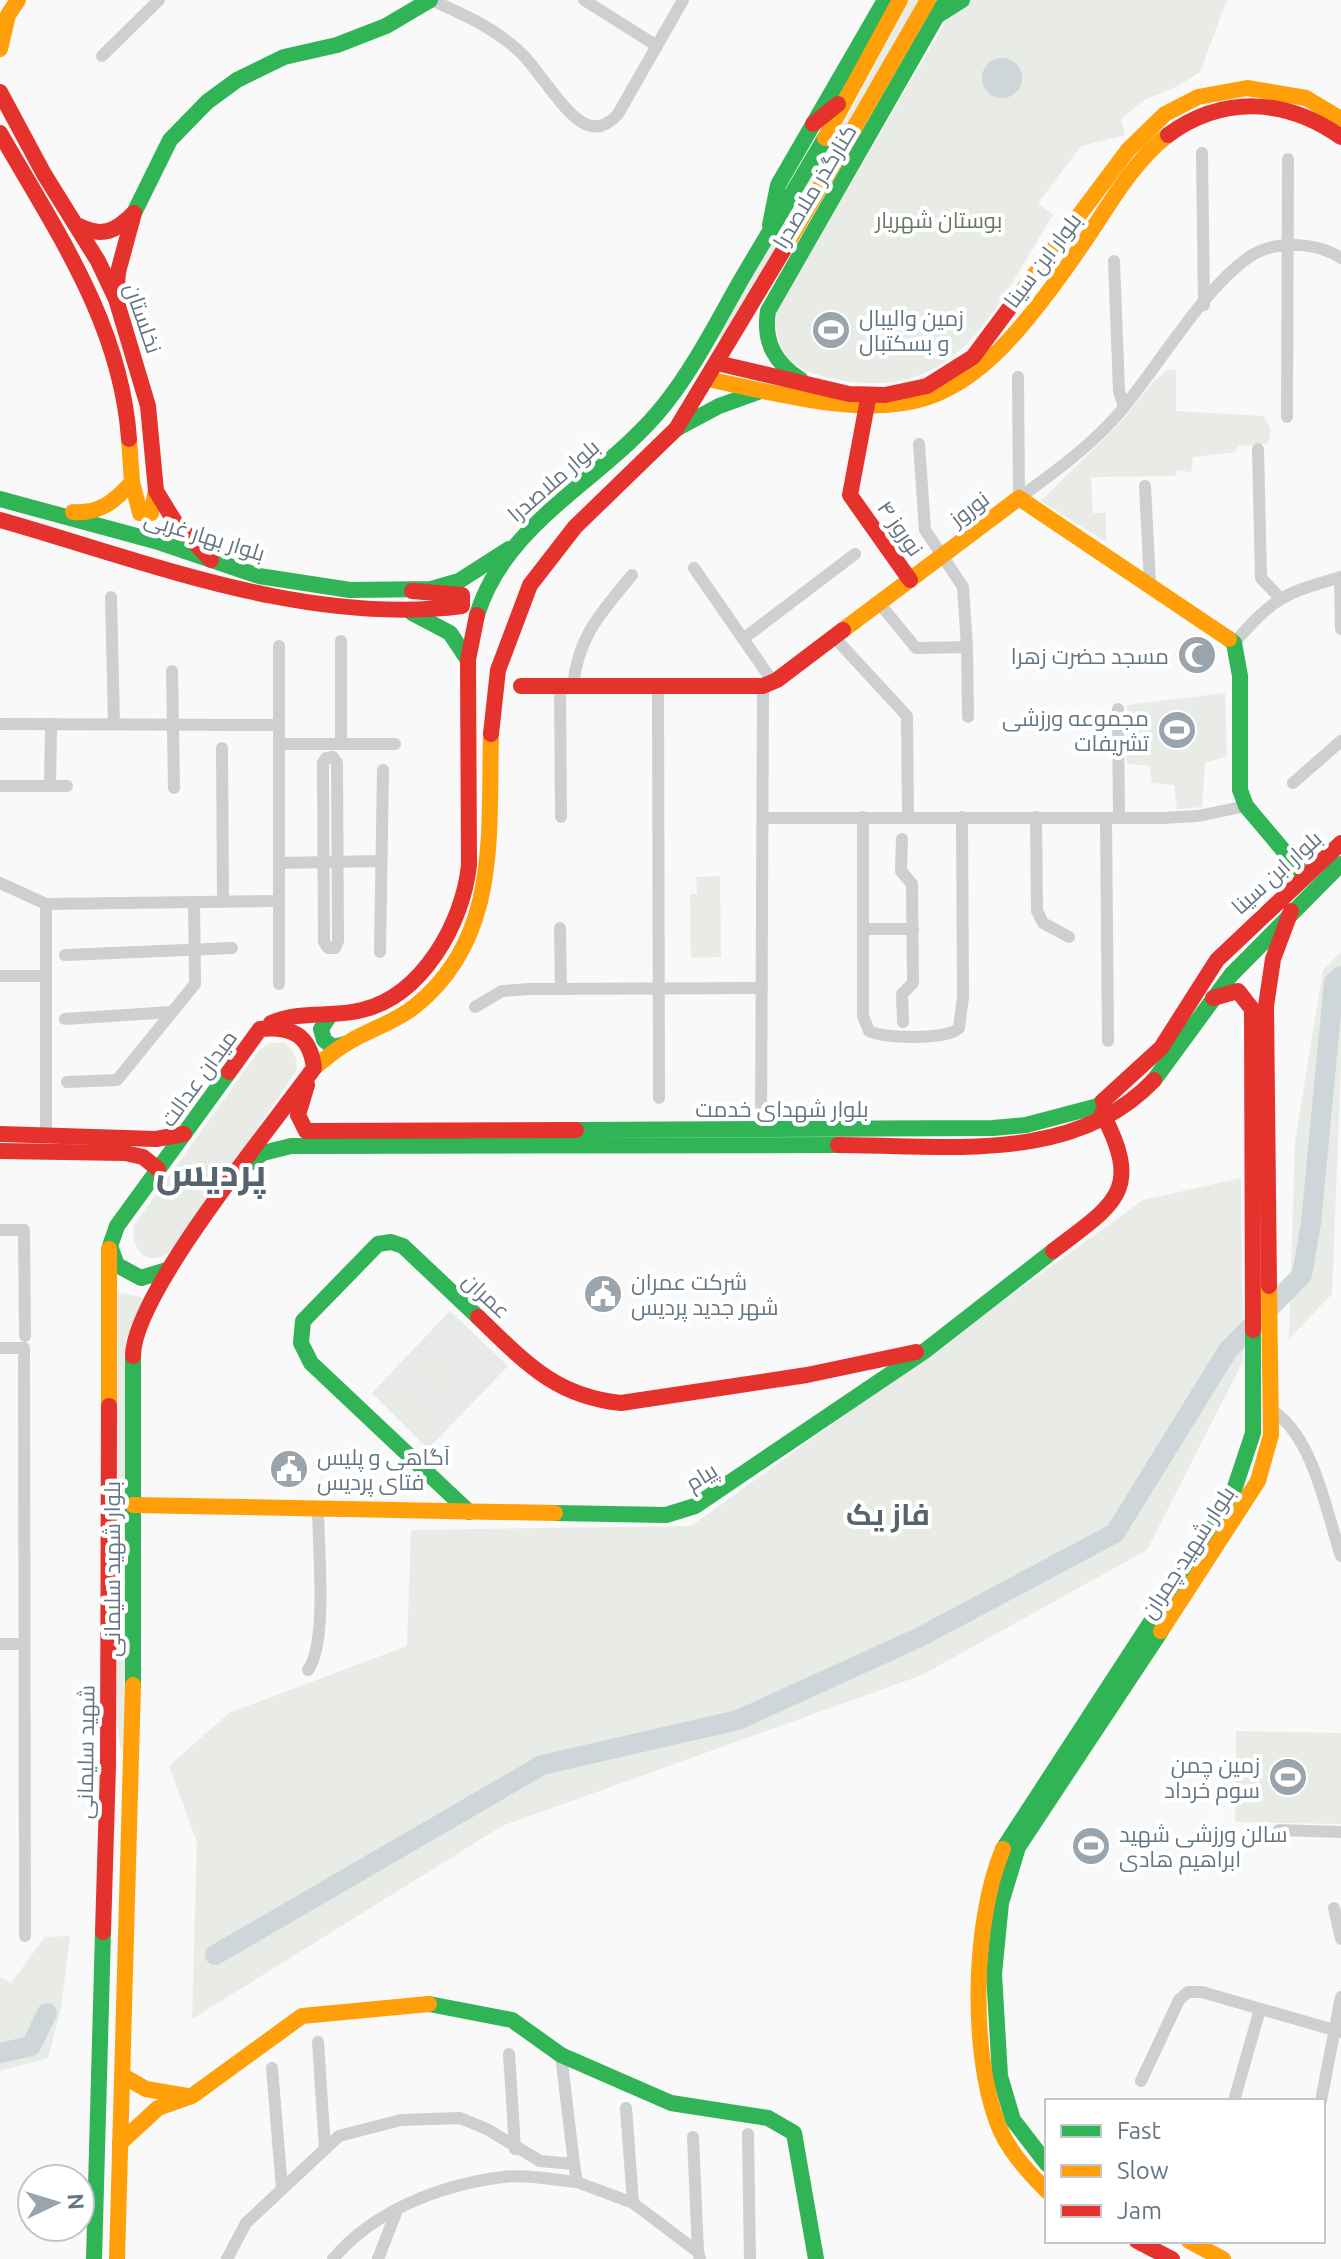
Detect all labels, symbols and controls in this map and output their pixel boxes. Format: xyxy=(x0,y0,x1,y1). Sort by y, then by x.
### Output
street label: کنارگذر ملاصدرا xyxy=(767,119,862,253)
park label: بوستان شهریار xyxy=(874,207,1002,234)
street label: بلوار ابن سینا xyxy=(998,208,1087,313)
street label: نخلستان xyxy=(119,280,168,357)
place label: زمین والیبال و بسکتبال xyxy=(859,305,964,356)
sports icon: زمین والیبال و بسکتبال xyxy=(810,309,852,351)
street label: بلوار ملاصدرا xyxy=(502,434,604,527)
street label: نوروز xyxy=(943,485,994,533)
street label: نوروز ۴ xyxy=(872,496,929,561)
street label: بلوار بهار غربی xyxy=(141,505,268,567)
mosque icon: مسجد حضرت زهرا xyxy=(1176,634,1218,676)
place label: مسجد حضرت زهرا xyxy=(1011,643,1169,669)
place label: مجموعه ورزشی تشریفات xyxy=(1002,705,1149,756)
sports icon: مجموعه ورزشی تشریفات xyxy=(1156,709,1198,751)
street label: بلوار ابن سینا xyxy=(1226,825,1327,920)
street label: میدان عدالت xyxy=(155,1025,242,1132)
street label: بلوار شهدای خدمت xyxy=(695,1096,869,1123)
district label: پردیس xyxy=(156,1151,266,1199)
street label: عمران xyxy=(458,1267,516,1324)
place label: شرکت عمران شهر جدید پردیس xyxy=(631,1269,778,1322)
public building icon: شرکت عمران شهر جدید پردیس xyxy=(582,1273,624,1315)
place label: آگاهی و پلیس فتای پردیس xyxy=(317,1444,450,1497)
public building icon: آگاهی و پلیس فتای پردیس xyxy=(268,1448,310,1490)
street label: پیام xyxy=(681,1457,724,1499)
street label: بلوار شهید سلیمانی xyxy=(99,1481,126,1657)
street label: بلوار شهید چمران xyxy=(1135,1481,1241,1624)
district label: فاز یک xyxy=(846,1497,930,1533)
street label: شهید سلیمانی xyxy=(71,1685,101,1819)
place label: زمین چمن سوم خرداد xyxy=(1164,1752,1260,1806)
sports icon: زمین چمن سوم خرداد xyxy=(1267,1756,1309,1798)
place label: سالن ورزشی شهید ابراهیم هادی xyxy=(1119,1821,1287,1875)
sports icon: سالن ورزشی شهید ابراهیم هادی xyxy=(1070,1825,1112,1867)
legend xyxy=(1045,2099,1325,2243)
text: Fast xyxy=(1117,2117,1161,2144)
text: Slow xyxy=(1117,2157,1169,2184)
north arrow xyxy=(16,2163,96,2243)
text: N xyxy=(63,2193,89,2211)
text: Jam xyxy=(1117,2197,1162,2224)

